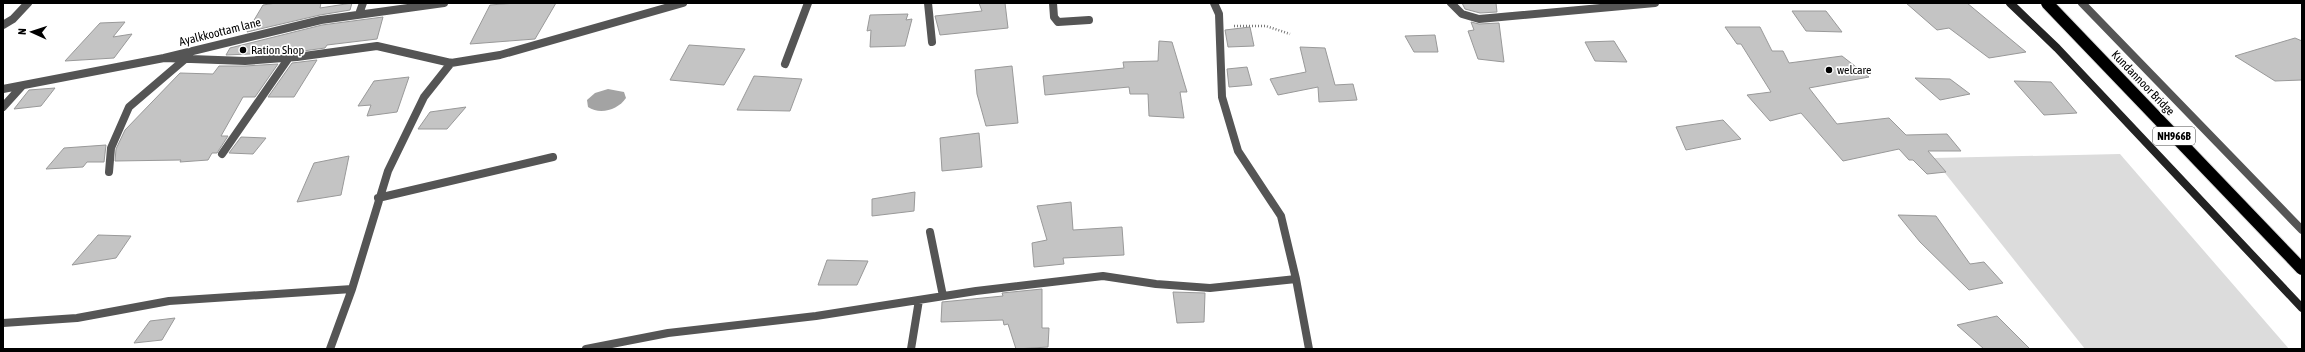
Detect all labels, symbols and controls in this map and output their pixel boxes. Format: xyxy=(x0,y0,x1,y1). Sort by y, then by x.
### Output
north arrow xyxy=(12,12,52,52)
street label: Ayalkkoottam lane xyxy=(178,15,262,49)
text: N xyxy=(16,28,28,35)
place label: Ration Shop xyxy=(251,43,304,57)
marker: Ration Shop xyxy=(238,45,248,55)
street label: Kundannoor Bridge xyxy=(2109,48,2177,118)
place label: welcare xyxy=(1837,63,1872,77)
marker: welcare xyxy=(1824,65,1834,75)
road number: NH966B xyxy=(2153,127,2195,145)

